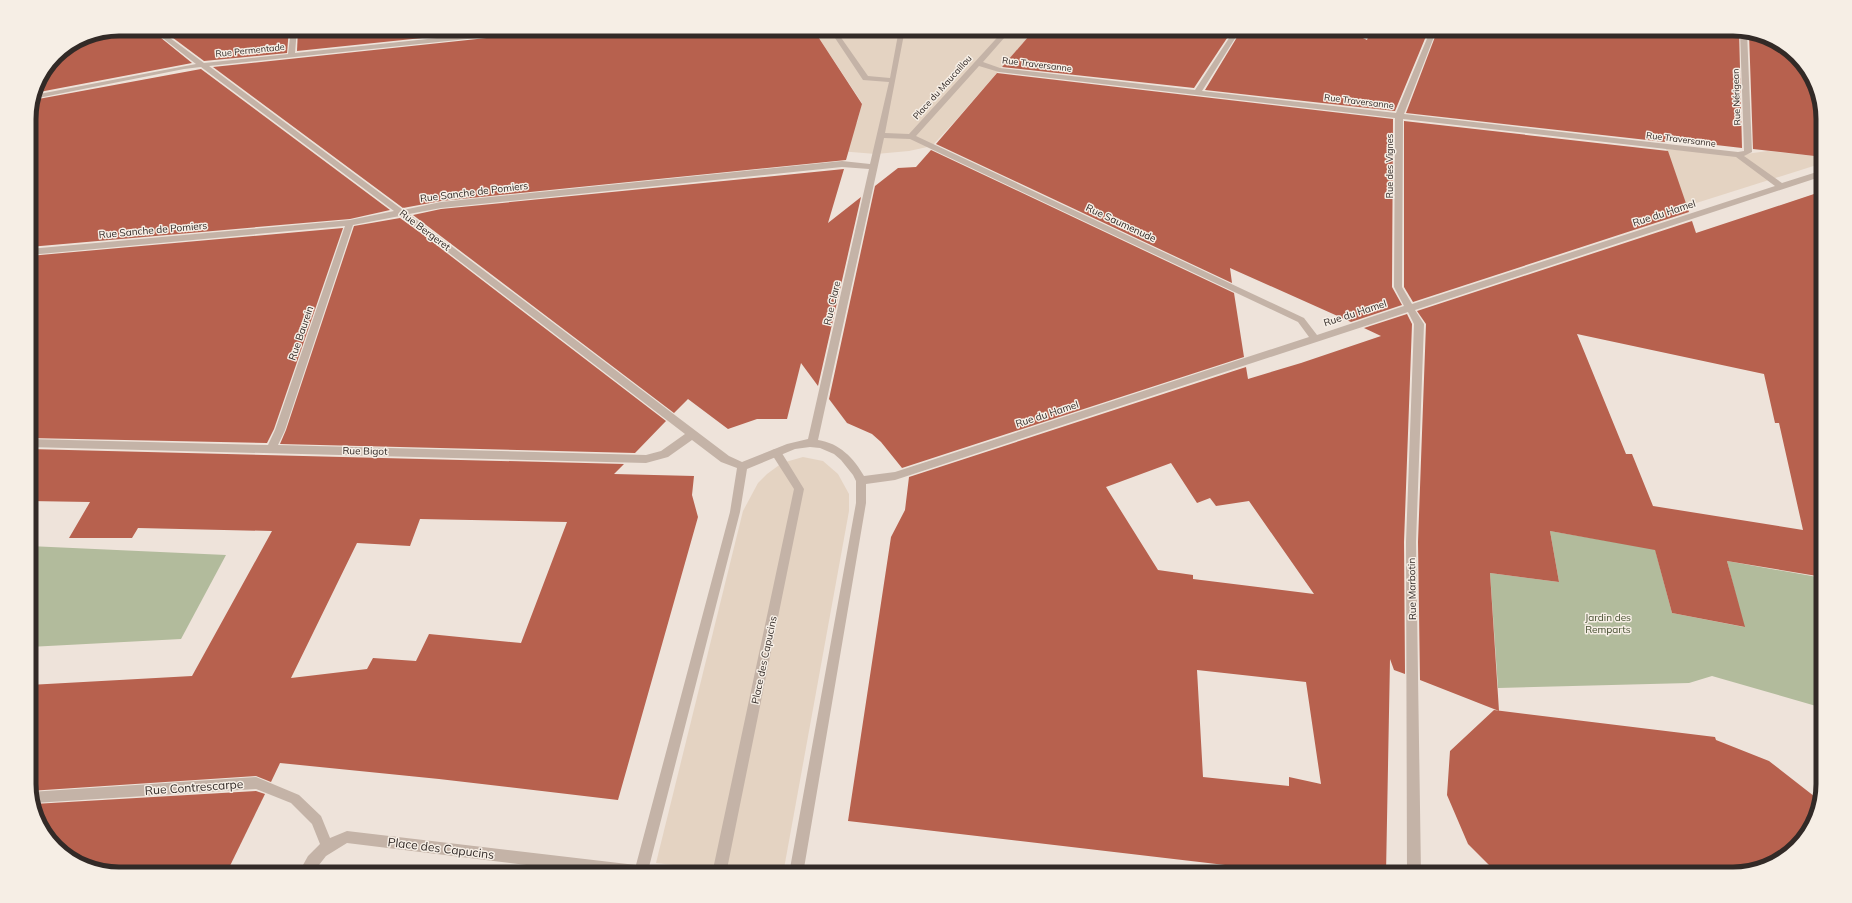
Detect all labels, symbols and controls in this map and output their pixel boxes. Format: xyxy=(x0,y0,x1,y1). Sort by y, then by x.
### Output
street label: Rue Permentade xyxy=(215,41,285,59)
street label: Place du Maucaillou xyxy=(910,53,974,121)
street label: Rue Traversanne xyxy=(1002,54,1073,74)
street label: Rue Nérigean xyxy=(1730,68,1742,126)
street label: Rue Traversanne xyxy=(1324,91,1395,111)
street label: Rue Traversanne xyxy=(1646,129,1717,149)
street label: Rue des Vignes xyxy=(1384,134,1395,198)
street label: Rue Sanche de Pomiers xyxy=(419,179,529,205)
street label: Rue du Hamel xyxy=(1631,197,1697,229)
street label: Rue Saumenude xyxy=(1084,201,1158,245)
street label: Rue Bergeret xyxy=(397,207,453,254)
street label: Rue Sanche de Pomiers xyxy=(98,219,208,241)
street label: Rue Clare xyxy=(821,280,843,326)
street label: Rue du Hamel xyxy=(1322,297,1388,329)
street label: Rue Baurein xyxy=(286,304,316,362)
street label: Rue du Hamel xyxy=(1014,398,1080,430)
street label: Rue Bigot xyxy=(342,444,388,458)
street label: Rue Marbotin xyxy=(1405,558,1419,620)
park label: Jardin des Remparts xyxy=(1585,611,1631,636)
street label: Place des Capucins xyxy=(748,615,780,705)
street label: Rue Contrescarpe xyxy=(144,776,244,798)
street label: Place des Capucins xyxy=(387,834,495,862)

